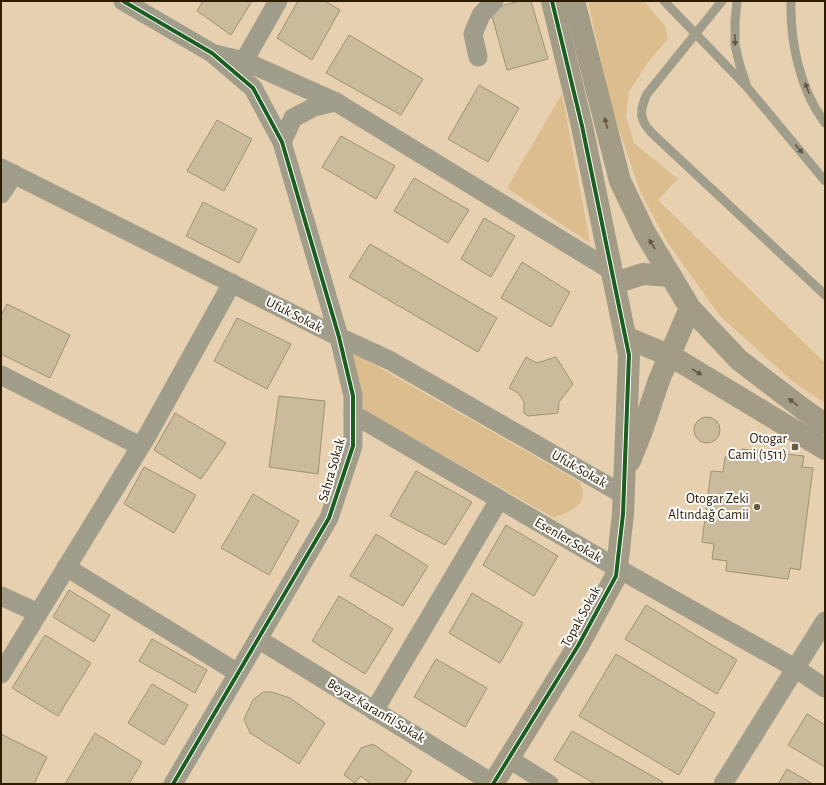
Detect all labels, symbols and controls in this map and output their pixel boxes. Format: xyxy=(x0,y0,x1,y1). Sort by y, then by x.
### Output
one-way arrow xyxy=(732,34,739,46)
one-way arrow xyxy=(803,82,809,94)
one-way arrow xyxy=(602,117,608,130)
one-way arrow xyxy=(794,144,803,155)
one-way arrow xyxy=(648,238,655,250)
street label: Ufuk Sokak xyxy=(264,295,325,335)
one-way arrow xyxy=(691,369,703,376)
one-way arrow xyxy=(788,398,798,406)
place label: Otogar Cami (1511) xyxy=(728,432,787,462)
street label: Sahra Sokak xyxy=(316,436,348,503)
marker: Otogar Cami (1511) xyxy=(790,442,800,452)
street label: Ufuk Sokak xyxy=(549,448,609,491)
place label: Otogar Zeki Altındağ Camii xyxy=(668,492,749,522)
marker: Otogar Zeki Altındağ Camii xyxy=(752,502,762,512)
street label: Esenler Sokak xyxy=(532,515,604,565)
street label: Topak Sokak xyxy=(559,584,604,650)
street label: Beyaz Karanfil Sokak xyxy=(325,676,428,746)

